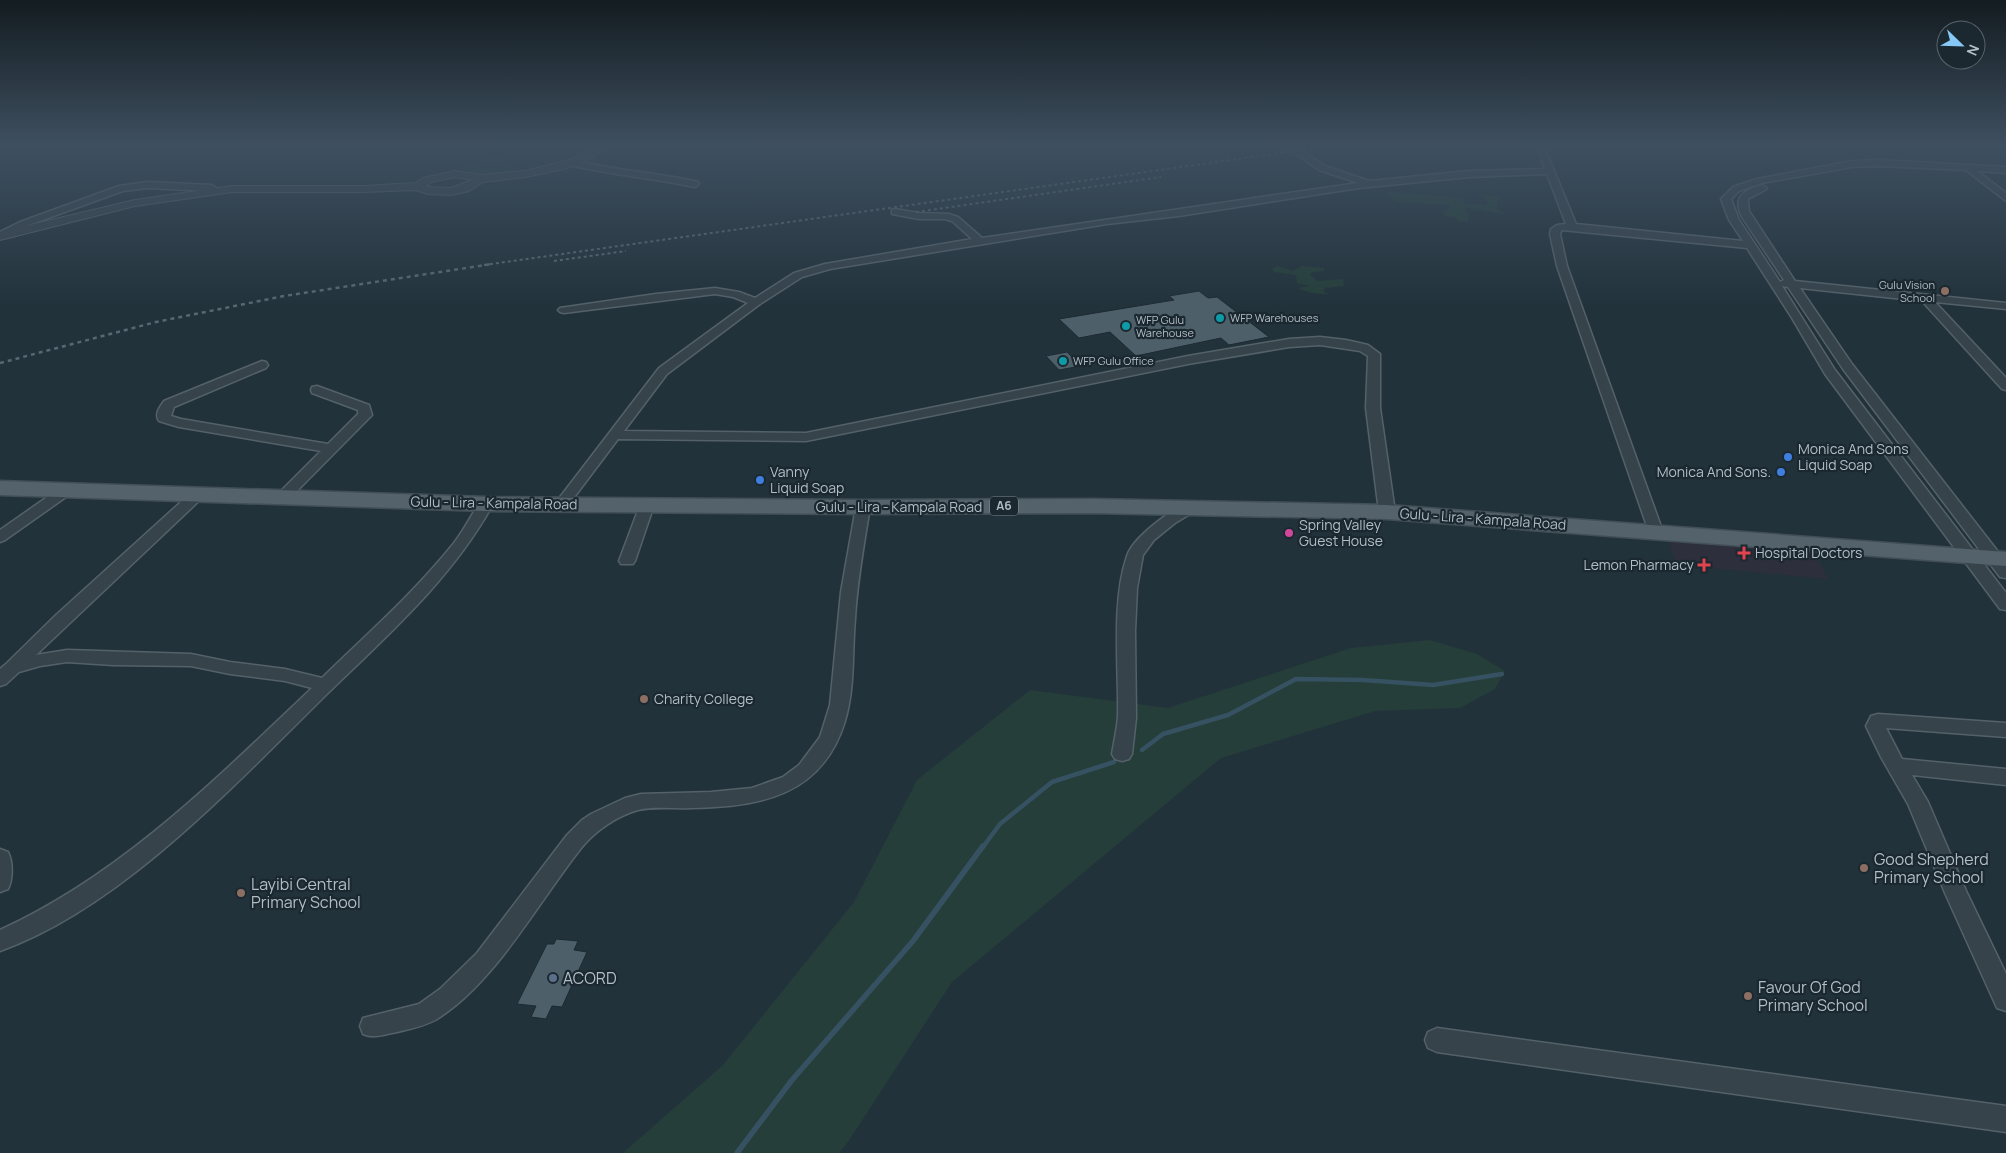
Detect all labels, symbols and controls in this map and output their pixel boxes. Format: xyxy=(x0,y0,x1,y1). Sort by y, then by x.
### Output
north arrow xyxy=(1936,20,1986,70)
text: N xyxy=(1963,42,1984,59)
place label: Gulu Vision School xyxy=(1879,277,1935,305)
marker: Gulu Vision School xyxy=(1939,285,1951,297)
place label: WFP Warehouses xyxy=(1230,310,1319,325)
place label: WFP Gulu Warehouse xyxy=(1136,312,1195,340)
marker: WFP Warehouses xyxy=(1214,312,1226,324)
marker: WFP Gulu Warehouse xyxy=(1120,320,1132,332)
place label: WFP Gulu Office xyxy=(1073,353,1154,368)
marker: WFP Gulu Office xyxy=(1057,355,1069,367)
place label: Monica And Sons Liquid Soap xyxy=(1798,439,1909,474)
marker: Monica And Sons Liquid Soap xyxy=(1782,451,1794,463)
place label: Vanny Liquid Soap xyxy=(770,462,844,497)
place label: Monica And Sons. xyxy=(1657,462,1771,481)
marker: Monica And Sons. xyxy=(1775,466,1787,478)
marker: Vanny Liquid Soap xyxy=(754,474,766,486)
street label: Gulu - Lira - Kampala Road xyxy=(410,492,578,513)
road number: A6 xyxy=(990,496,1018,516)
street label: Gulu - Lira - Kampala Road xyxy=(816,497,982,516)
street label: Gulu - Lira - Kampala Road xyxy=(1399,503,1567,534)
place label: Spring Valley Guest House xyxy=(1299,515,1383,550)
marker: Spring Valley Guest House xyxy=(1283,527,1295,539)
place label: Hospital Doctors xyxy=(1755,543,1862,562)
marker: Hospital Doctors xyxy=(1737,546,1751,560)
place label: Lemon Pharmacy xyxy=(1584,555,1695,574)
marker: Lemon Pharmacy xyxy=(1698,559,1710,571)
place label: Charity College xyxy=(654,689,754,708)
marker: Charity College xyxy=(638,693,650,705)
place label: Good Shepherd Primary School xyxy=(1874,848,1989,888)
marker: Good Shepherd Primary School xyxy=(1858,862,1870,874)
place label: Layibi Central Primary School xyxy=(251,873,361,913)
marker: Layibi Central Primary School xyxy=(235,887,247,899)
place label: ACORD xyxy=(563,967,617,989)
marker: ACORD xyxy=(547,972,559,984)
place label: Favour Of God Primary School xyxy=(1758,976,1868,1016)
marker: Favour Of God Primary School xyxy=(1742,990,1754,1002)

